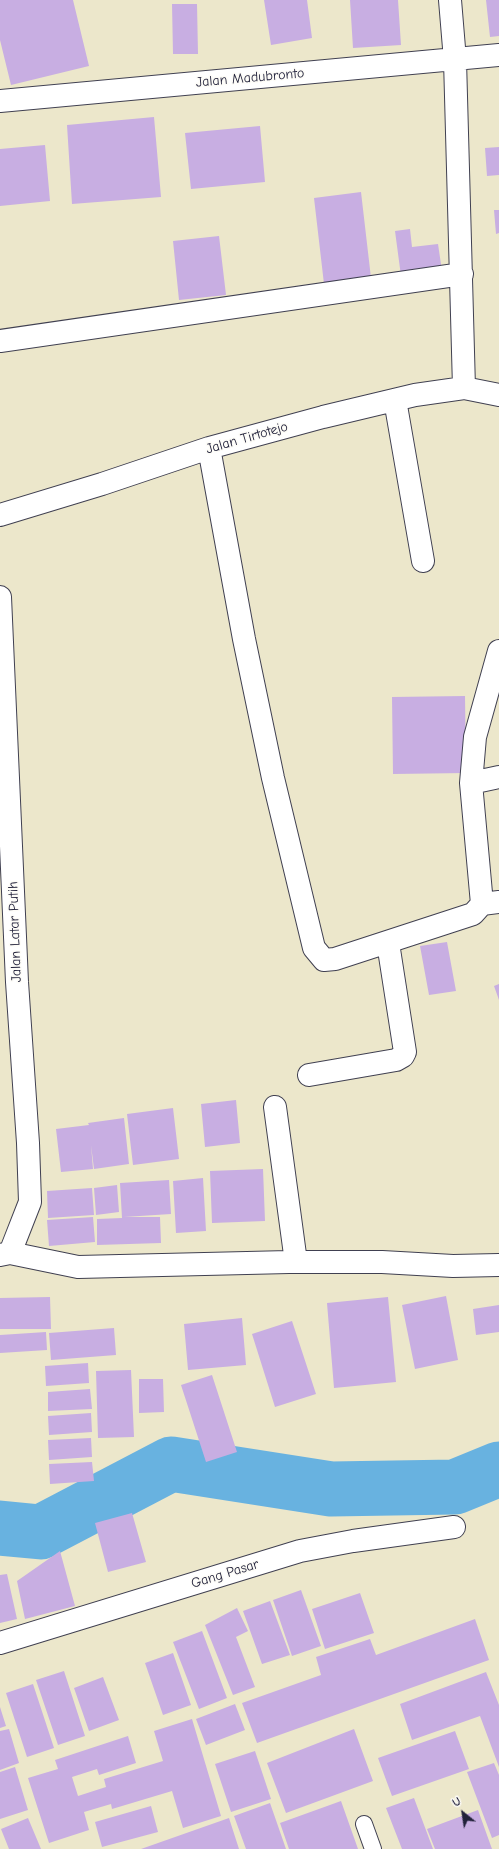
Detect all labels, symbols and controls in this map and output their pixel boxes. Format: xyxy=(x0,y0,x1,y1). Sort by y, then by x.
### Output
street label: Jalan Madubronto xyxy=(195,65,305,91)
street label: Jalan Tirtotejo xyxy=(204,418,290,458)
street label: Jalan Latar Putih xyxy=(5,881,25,983)
street label: Gang Pasar xyxy=(189,1556,261,1592)
north arrow xyxy=(443,1793,483,1833)
text: U xyxy=(450,1795,463,1810)

